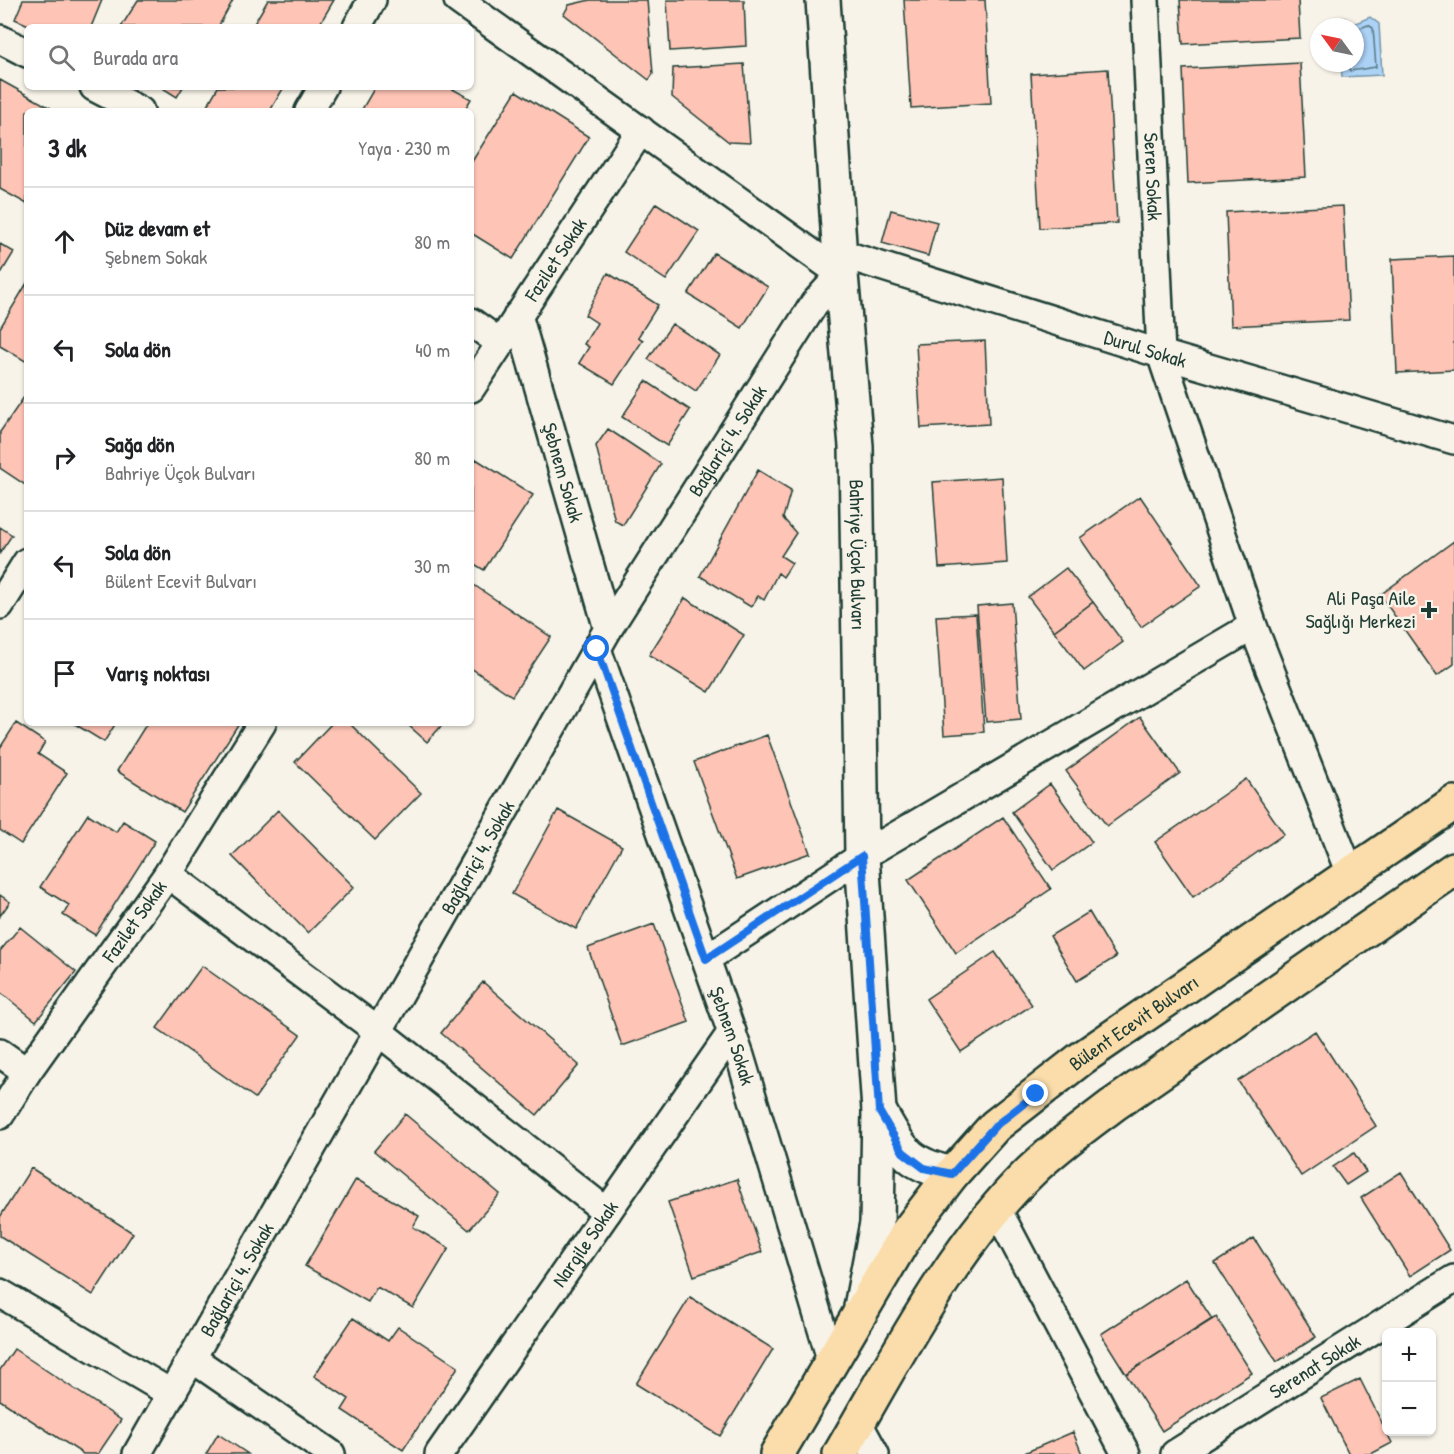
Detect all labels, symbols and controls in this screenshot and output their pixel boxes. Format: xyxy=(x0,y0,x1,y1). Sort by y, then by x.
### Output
north arrow xyxy=(1310,18,1364,72)
search box xyxy=(24,24,474,90)
icon: search xyxy=(45,41,78,74)
text: Burada ara xyxy=(93,42,178,72)
text: 3 dk xyxy=(48,130,87,165)
street label: Seren Sokak xyxy=(1138,132,1169,221)
text: Yaya · 230 m xyxy=(358,134,450,161)
street label: Fazilet Sokak xyxy=(517,212,593,307)
text: Düz devam et xyxy=(105,213,210,243)
icon: ahead xyxy=(48,225,81,258)
text: 80 m xyxy=(414,228,450,255)
text: Şebnem Sokak xyxy=(105,243,207,270)
street label: Durul Sokak xyxy=(1101,323,1190,374)
icon: left xyxy=(48,333,81,366)
text: Sola dön xyxy=(105,334,171,364)
text: 40 m xyxy=(415,336,450,363)
street label: Bağlariçi 4. Sokak xyxy=(682,379,772,501)
street label: Şebnem Sokak xyxy=(537,420,591,525)
text: Sağa dön xyxy=(105,429,175,459)
icon: right xyxy=(48,441,81,474)
text: 80 m xyxy=(414,444,450,471)
text: Bahriye Üçok Bulvarı xyxy=(105,459,256,486)
street label: Bahriye Üçok Bulvarı xyxy=(843,479,873,630)
text: Sola dön xyxy=(105,537,171,567)
icon: left xyxy=(48,549,81,582)
text: 30 m xyxy=(414,552,450,579)
text: Bülent Ecevit Bulvarı xyxy=(105,567,257,594)
place label: Ali Paşa Aile Sağlığı Merkezi xyxy=(1305,584,1416,634)
marker: Ali Paşa Aile Sağlığı Merkezi xyxy=(1420,601,1438,619)
route start xyxy=(583,635,609,661)
icon: arrive xyxy=(48,657,81,690)
text: Varış noktası xyxy=(105,658,210,688)
street label: Bağlariçi 4. Sokak xyxy=(434,795,520,919)
street label: Fazilet Sokak xyxy=(95,874,173,968)
street label: Bülent Ecevit Bulvarı xyxy=(1063,968,1204,1077)
street label: Şebnem Sokak xyxy=(704,983,762,1088)
route end xyxy=(1022,1080,1048,1106)
street label: Nargile Sokak xyxy=(545,1195,624,1292)
street label: Bağlariçi 4. Sokak xyxy=(193,1217,279,1341)
street label: Serenat Sokak xyxy=(1264,1327,1365,1405)
map controls xyxy=(1382,1328,1436,1436)
button: + xyxy=(1382,1328,1436,1382)
button: − xyxy=(1382,1382,1436,1436)

